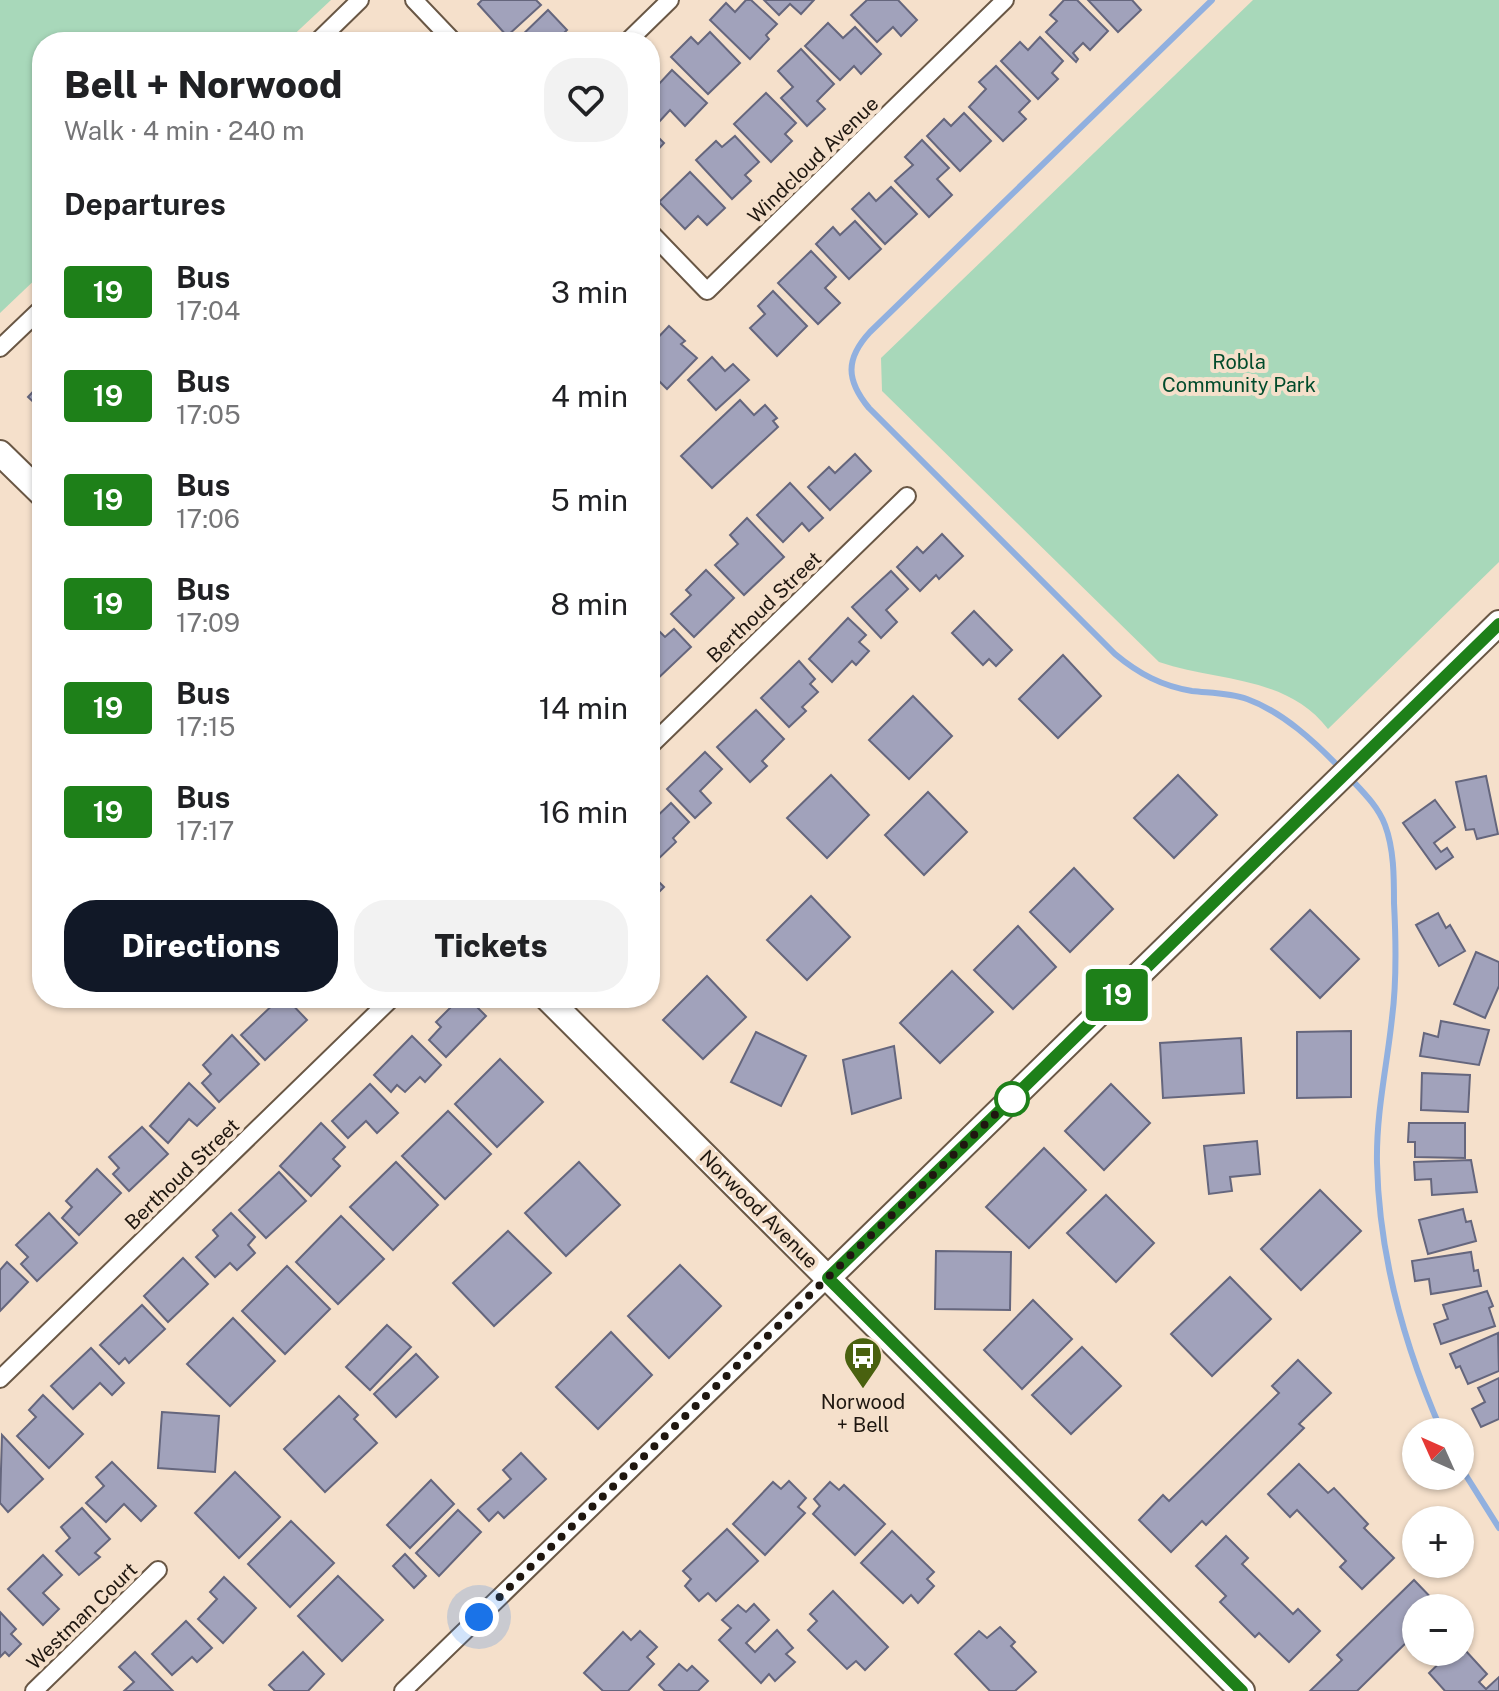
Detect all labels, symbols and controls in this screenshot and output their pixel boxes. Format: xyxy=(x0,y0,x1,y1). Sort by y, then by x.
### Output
button: heart xyxy=(544,58,628,142)
text: Bell + Norwood xyxy=(64,62,342,107)
street label: Windcloud Avenue xyxy=(743,92,883,228)
text: Walk · 4 min · 240 m xyxy=(64,115,305,146)
text: Departures xyxy=(64,186,226,222)
text: Bus xyxy=(176,259,230,295)
text: 3 min xyxy=(551,274,628,310)
text: 19 xyxy=(93,275,123,308)
text: 17:04 xyxy=(176,295,240,326)
park label: Robla Community Park xyxy=(1162,350,1316,397)
text: Bus xyxy=(176,363,230,399)
text: 4 min xyxy=(551,378,628,414)
text: 19 xyxy=(93,379,123,412)
text: 17:05 xyxy=(176,399,241,430)
text: Bus xyxy=(176,467,230,503)
text: 5 min xyxy=(551,482,628,518)
text: 19 xyxy=(93,483,123,516)
text: 17:06 xyxy=(176,503,240,534)
street label: Berthoud Street xyxy=(702,546,826,668)
text: Bus xyxy=(176,571,230,607)
text: 8 min xyxy=(550,586,628,622)
text: 19 xyxy=(93,587,123,620)
text: 17:09 xyxy=(176,607,240,638)
text: Bus xyxy=(176,675,230,711)
text: 14 min xyxy=(539,690,628,726)
text: 19 xyxy=(93,691,123,724)
text: 17:15 xyxy=(176,711,235,742)
text: Bus xyxy=(176,779,230,815)
text: 16 min xyxy=(539,794,628,830)
text: 19 xyxy=(93,795,123,828)
text: 17:17 xyxy=(176,815,234,846)
button: Directions xyxy=(64,900,338,992)
button: Tickets xyxy=(354,900,628,992)
line badge: 19 xyxy=(1081,969,1153,1021)
text: 19 xyxy=(1102,978,1132,1011)
unlabelled marker xyxy=(995,1082,1029,1116)
street label: Berthoud Street xyxy=(120,1113,244,1235)
street label: Norwood Avenue xyxy=(695,1145,823,1273)
bus stop icon: Norwood + Bell xyxy=(842,1335,884,1390)
place label: Norwood + Bell xyxy=(821,1390,905,1437)
north arrow xyxy=(1402,1418,1474,1490)
map controls xyxy=(1402,1418,1474,1666)
button: + xyxy=(1402,1506,1474,1578)
street label: Westman Court xyxy=(22,1557,142,1675)
button: − xyxy=(1402,1594,1474,1666)
your location xyxy=(459,1597,499,1637)

